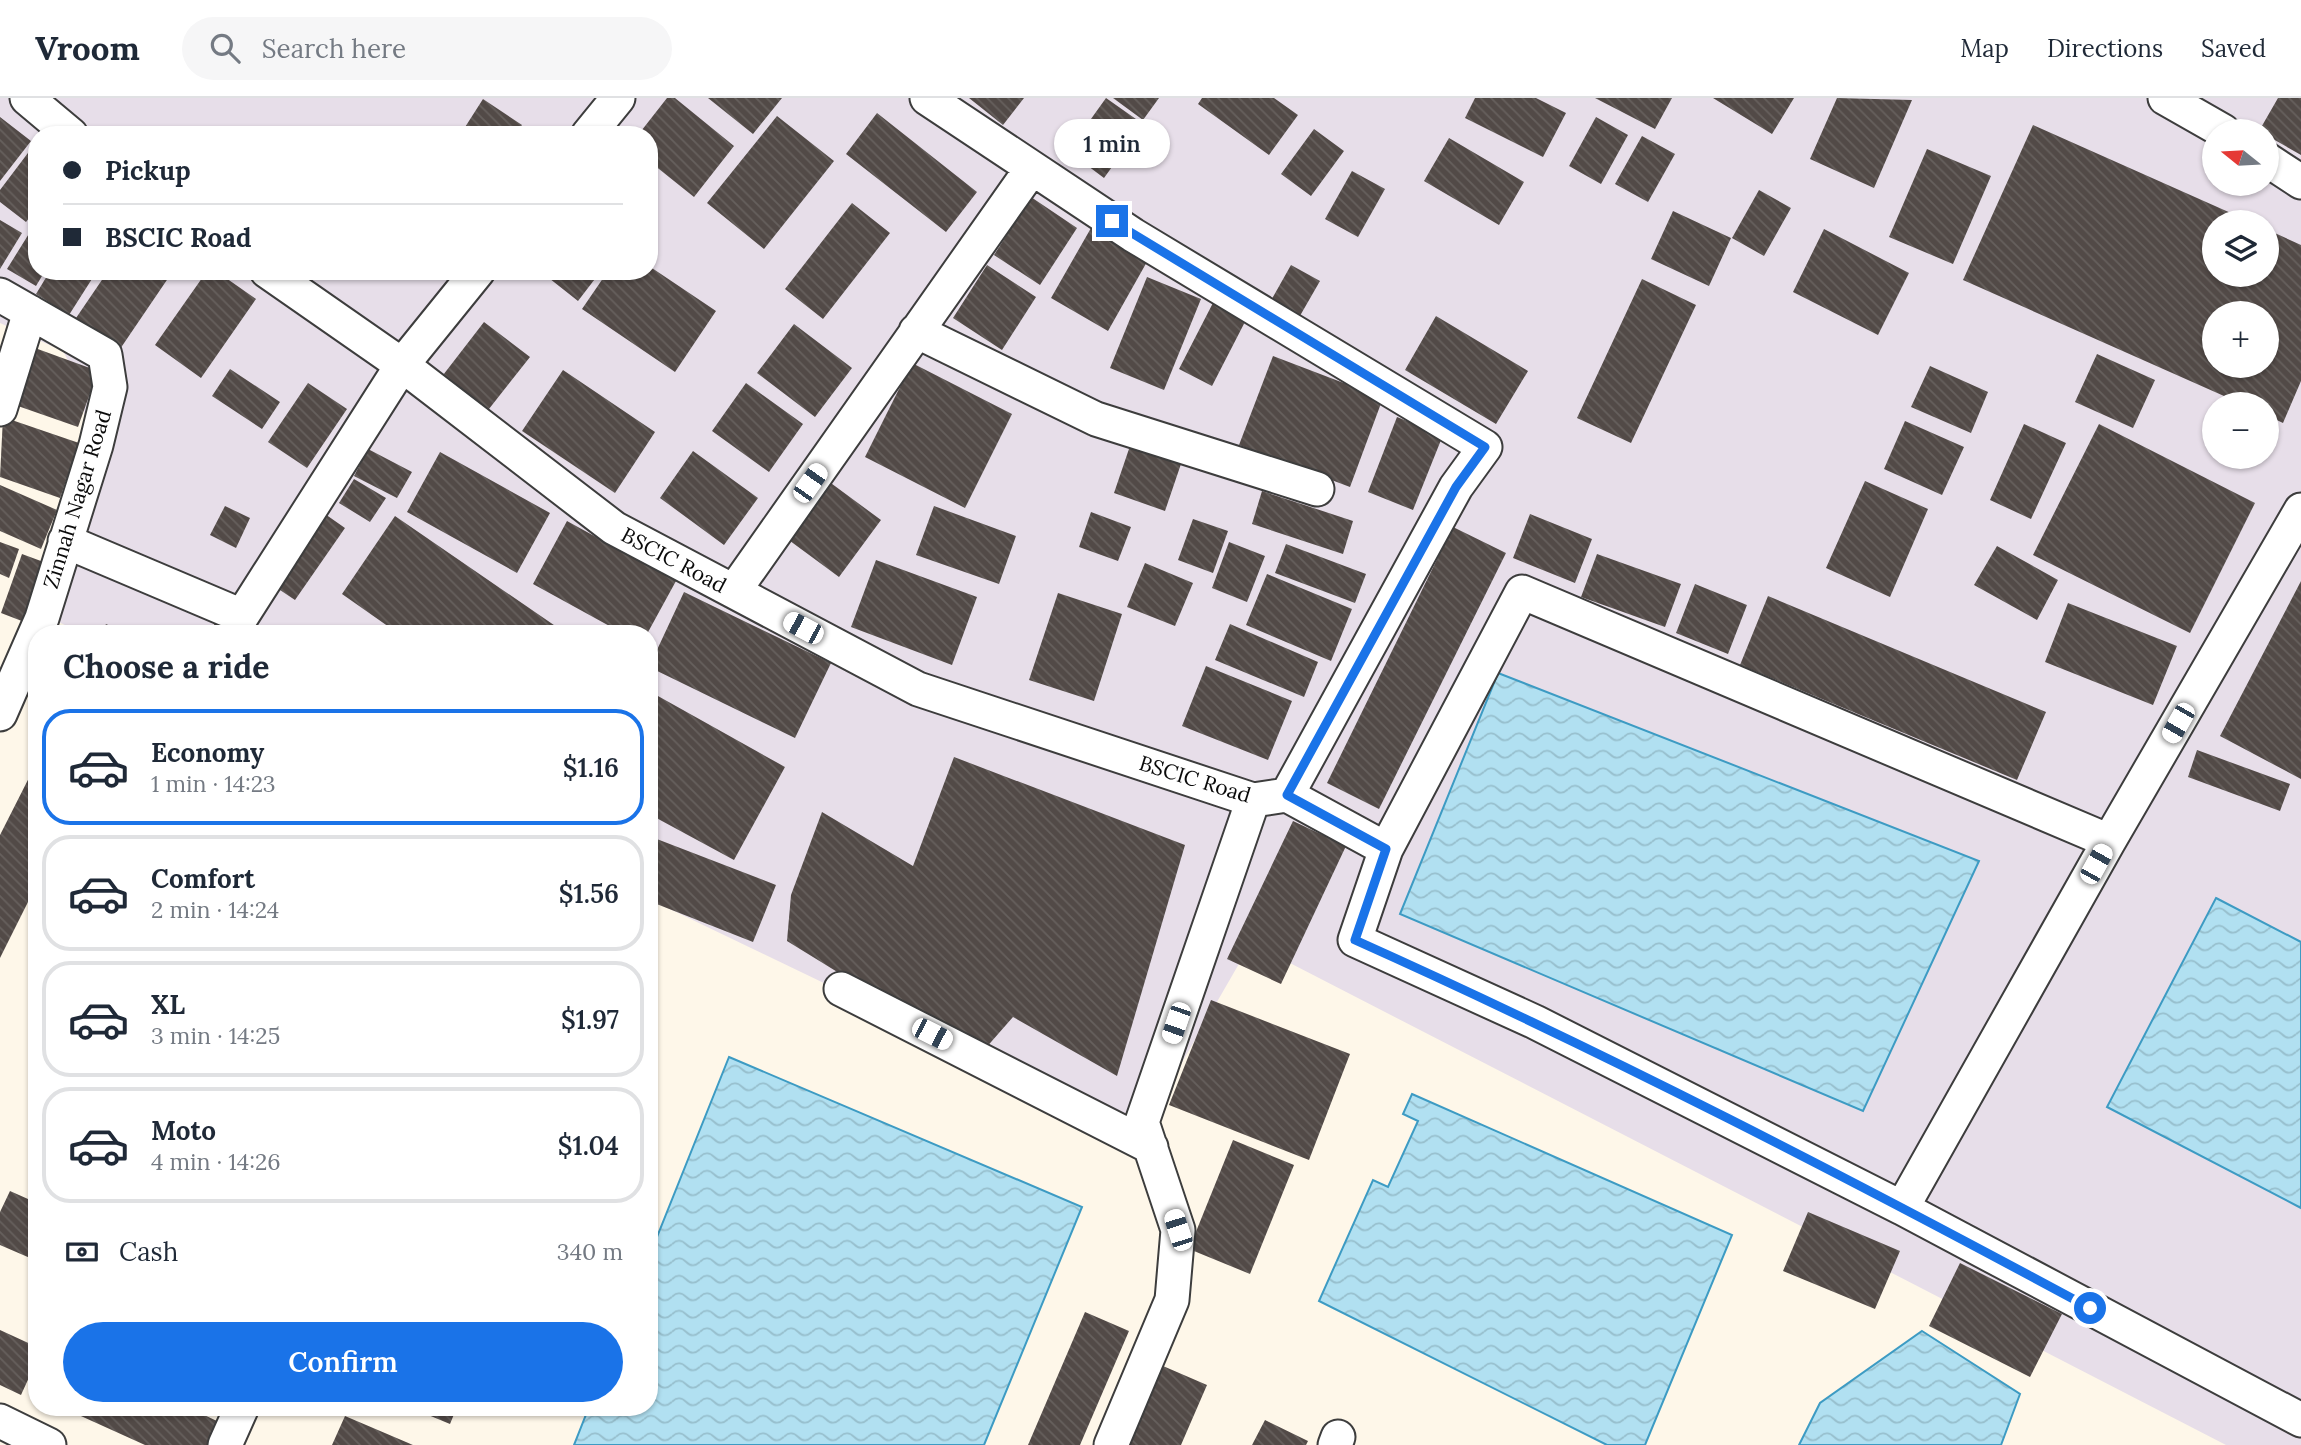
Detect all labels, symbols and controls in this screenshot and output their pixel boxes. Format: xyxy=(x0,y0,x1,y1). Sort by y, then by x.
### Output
search box xyxy=(182,17,672,80)
text: Vroom xyxy=(35,27,140,69)
icon: search xyxy=(206,29,244,67)
text: Search here xyxy=(262,32,406,65)
text: Map xyxy=(1960,33,2009,64)
text: Directions xyxy=(2047,33,2163,64)
text: Saved xyxy=(2201,33,2266,64)
north arrow xyxy=(2202,119,2278,196)
map controls xyxy=(2202,119,2279,469)
callout: 1 min xyxy=(1054,120,1170,169)
text: 1 min xyxy=(1083,129,1141,158)
text: Pickup xyxy=(105,154,191,187)
route end xyxy=(1096,205,1128,237)
button: layers xyxy=(2202,210,2279,287)
text: BSCIC Road xyxy=(105,221,251,254)
button: + xyxy=(2202,301,2279,378)
button: − xyxy=(2202,392,2279,469)
street label: Zinnah Nagar Road xyxy=(37,406,117,592)
car xyxy=(790,460,831,506)
street label: BSCIC Road xyxy=(617,521,731,599)
car xyxy=(780,609,827,647)
text: Choose a ride xyxy=(63,646,270,687)
car xyxy=(2159,700,2198,746)
icon: car xyxy=(67,736,130,799)
text: Economy xyxy=(151,736,264,769)
street label: BSCIC Road xyxy=(1136,749,1254,809)
text: $1.16 xyxy=(563,751,619,784)
text: 1 min · 14:23 xyxy=(151,769,276,798)
car xyxy=(2077,841,2116,887)
icon: car xyxy=(67,862,130,925)
text: Comfort xyxy=(151,862,255,895)
text: $1.56 xyxy=(559,877,619,910)
text: 2 min · 14:24 xyxy=(151,895,279,924)
icon: car xyxy=(67,988,130,1051)
text: XL xyxy=(151,988,185,1021)
car xyxy=(1160,1000,1193,1046)
text: $1.97 xyxy=(561,1003,619,1036)
car xyxy=(909,1015,956,1053)
text: 3 min · 14:25 xyxy=(151,1021,280,1050)
icon: car xyxy=(67,1114,130,1177)
text: Moto xyxy=(151,1114,216,1147)
text: $1.04 xyxy=(558,1129,619,1162)
text: 4 min · 14:26 xyxy=(151,1147,281,1176)
car xyxy=(1162,1207,1195,1253)
icon: cash xyxy=(63,1233,101,1271)
text: Cash xyxy=(119,1235,178,1268)
text: 340 m xyxy=(557,1237,623,1266)
route start xyxy=(2074,1292,2106,1324)
button: Confirm xyxy=(63,1322,623,1402)

